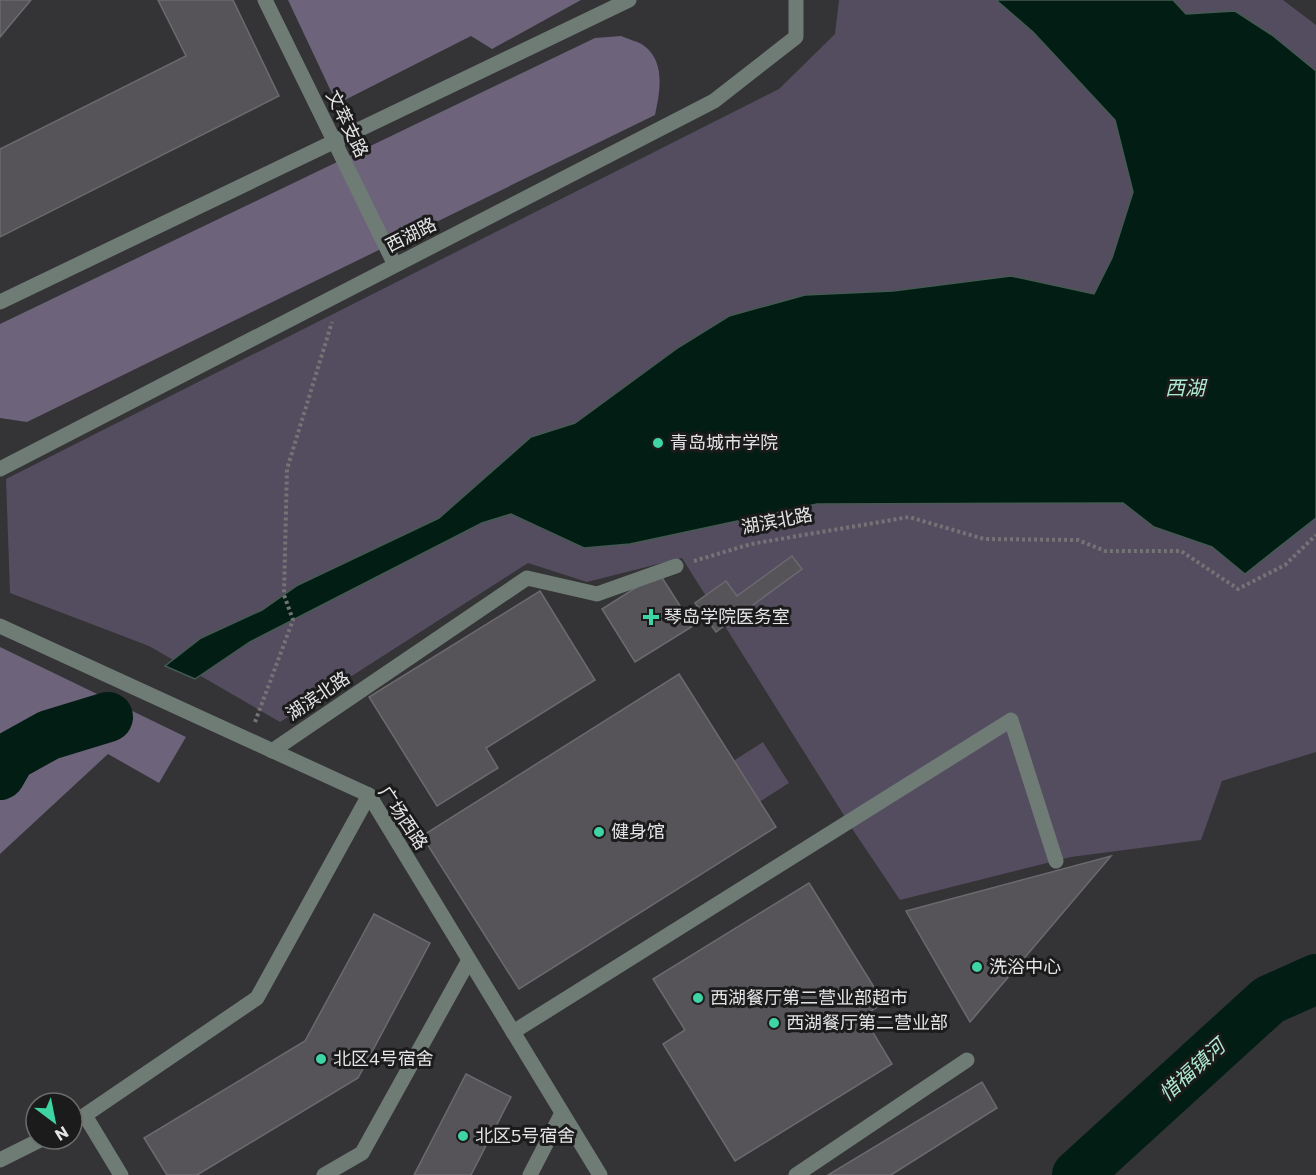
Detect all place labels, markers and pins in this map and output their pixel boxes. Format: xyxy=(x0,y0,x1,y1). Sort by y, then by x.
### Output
place label: 青岛城市学院 xyxy=(670,431,778,453)
marker: 青岛城市学院 xyxy=(651,436,665,450)
place label: 琴岛学院医务室 xyxy=(664,605,790,627)
marker: 琴岛学院医务室 xyxy=(642,608,660,626)
place label: 健身馆 xyxy=(611,820,665,842)
marker: 健身馆 xyxy=(592,825,606,839)
place label: 洗浴中心 xyxy=(989,955,1061,977)
marker: 洗浴中心 xyxy=(970,960,984,974)
place label: 西湖餐厅第二营业部超市 xyxy=(710,986,908,1008)
marker: 西湖餐厅第二营业部超市 xyxy=(691,991,705,1005)
place label: 西湖餐厅第二营业部 xyxy=(786,1011,948,1033)
marker: 西湖餐厅第二营业部 xyxy=(767,1016,781,1030)
place label: 北区4号宿舍 xyxy=(333,1047,434,1069)
marker: 北区4号宿舍 xyxy=(314,1052,328,1066)
place label: 北区5号宿舍 xyxy=(475,1124,575,1146)
marker: 北区5号宿舍 xyxy=(456,1129,470,1143)

